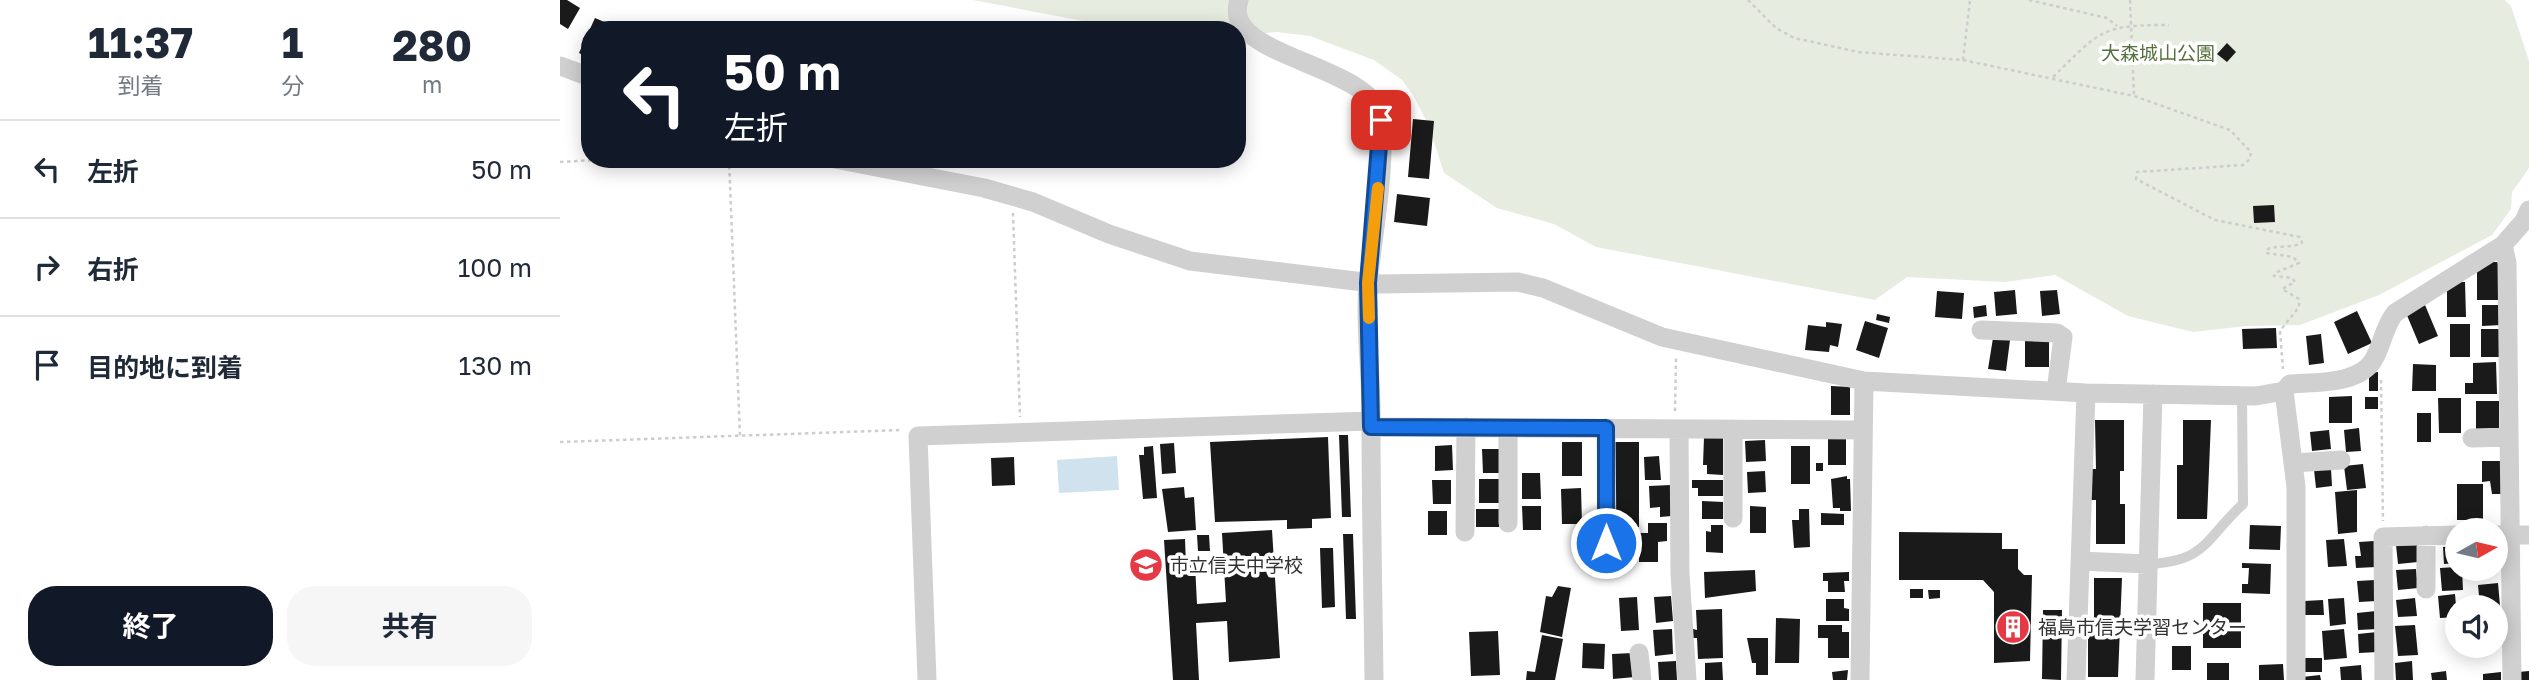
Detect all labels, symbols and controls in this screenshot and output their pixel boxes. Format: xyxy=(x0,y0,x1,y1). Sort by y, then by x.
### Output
text: 11:37 xyxy=(88,17,193,67)
text: 1 xyxy=(282,17,304,67)
text: 280 xyxy=(392,20,472,70)
park label: 大森城山公園 xyxy=(2101,41,2215,64)
text: 50 m xyxy=(724,42,841,101)
icon: left xyxy=(609,49,700,140)
text: m xyxy=(422,70,442,98)
text: 到着 xyxy=(118,71,164,99)
text: 分 xyxy=(281,71,304,99)
pin xyxy=(1351,90,1411,150)
icon: arrive xyxy=(1362,101,1400,139)
text: 左折 xyxy=(724,108,788,146)
icon: left xyxy=(28,150,66,188)
text: 50 m xyxy=(471,154,532,185)
text: 左折 xyxy=(87,156,139,187)
icon: right xyxy=(28,248,66,286)
text: 100 m xyxy=(458,252,532,283)
text: 右折 xyxy=(87,254,139,285)
icon: arrive xyxy=(28,346,66,384)
text: 130 m xyxy=(459,350,532,381)
text: 目的地に到着 xyxy=(87,352,243,383)
position arrow xyxy=(1569,506,1643,580)
north arrow xyxy=(2445,518,2508,581)
map controls xyxy=(2445,518,2508,658)
school or university icon: 市立信夫中学校 xyxy=(1127,546,1165,584)
place label: 市立信夫中学校 xyxy=(1170,553,1303,576)
button: 終了 xyxy=(28,586,273,666)
button: 共有 xyxy=(287,586,532,666)
button: sound xyxy=(2445,595,2508,658)
building icon: 福島市信夫学習センター xyxy=(1994,608,2032,646)
place label: 福島市信夫学習センター xyxy=(2038,615,2247,638)

